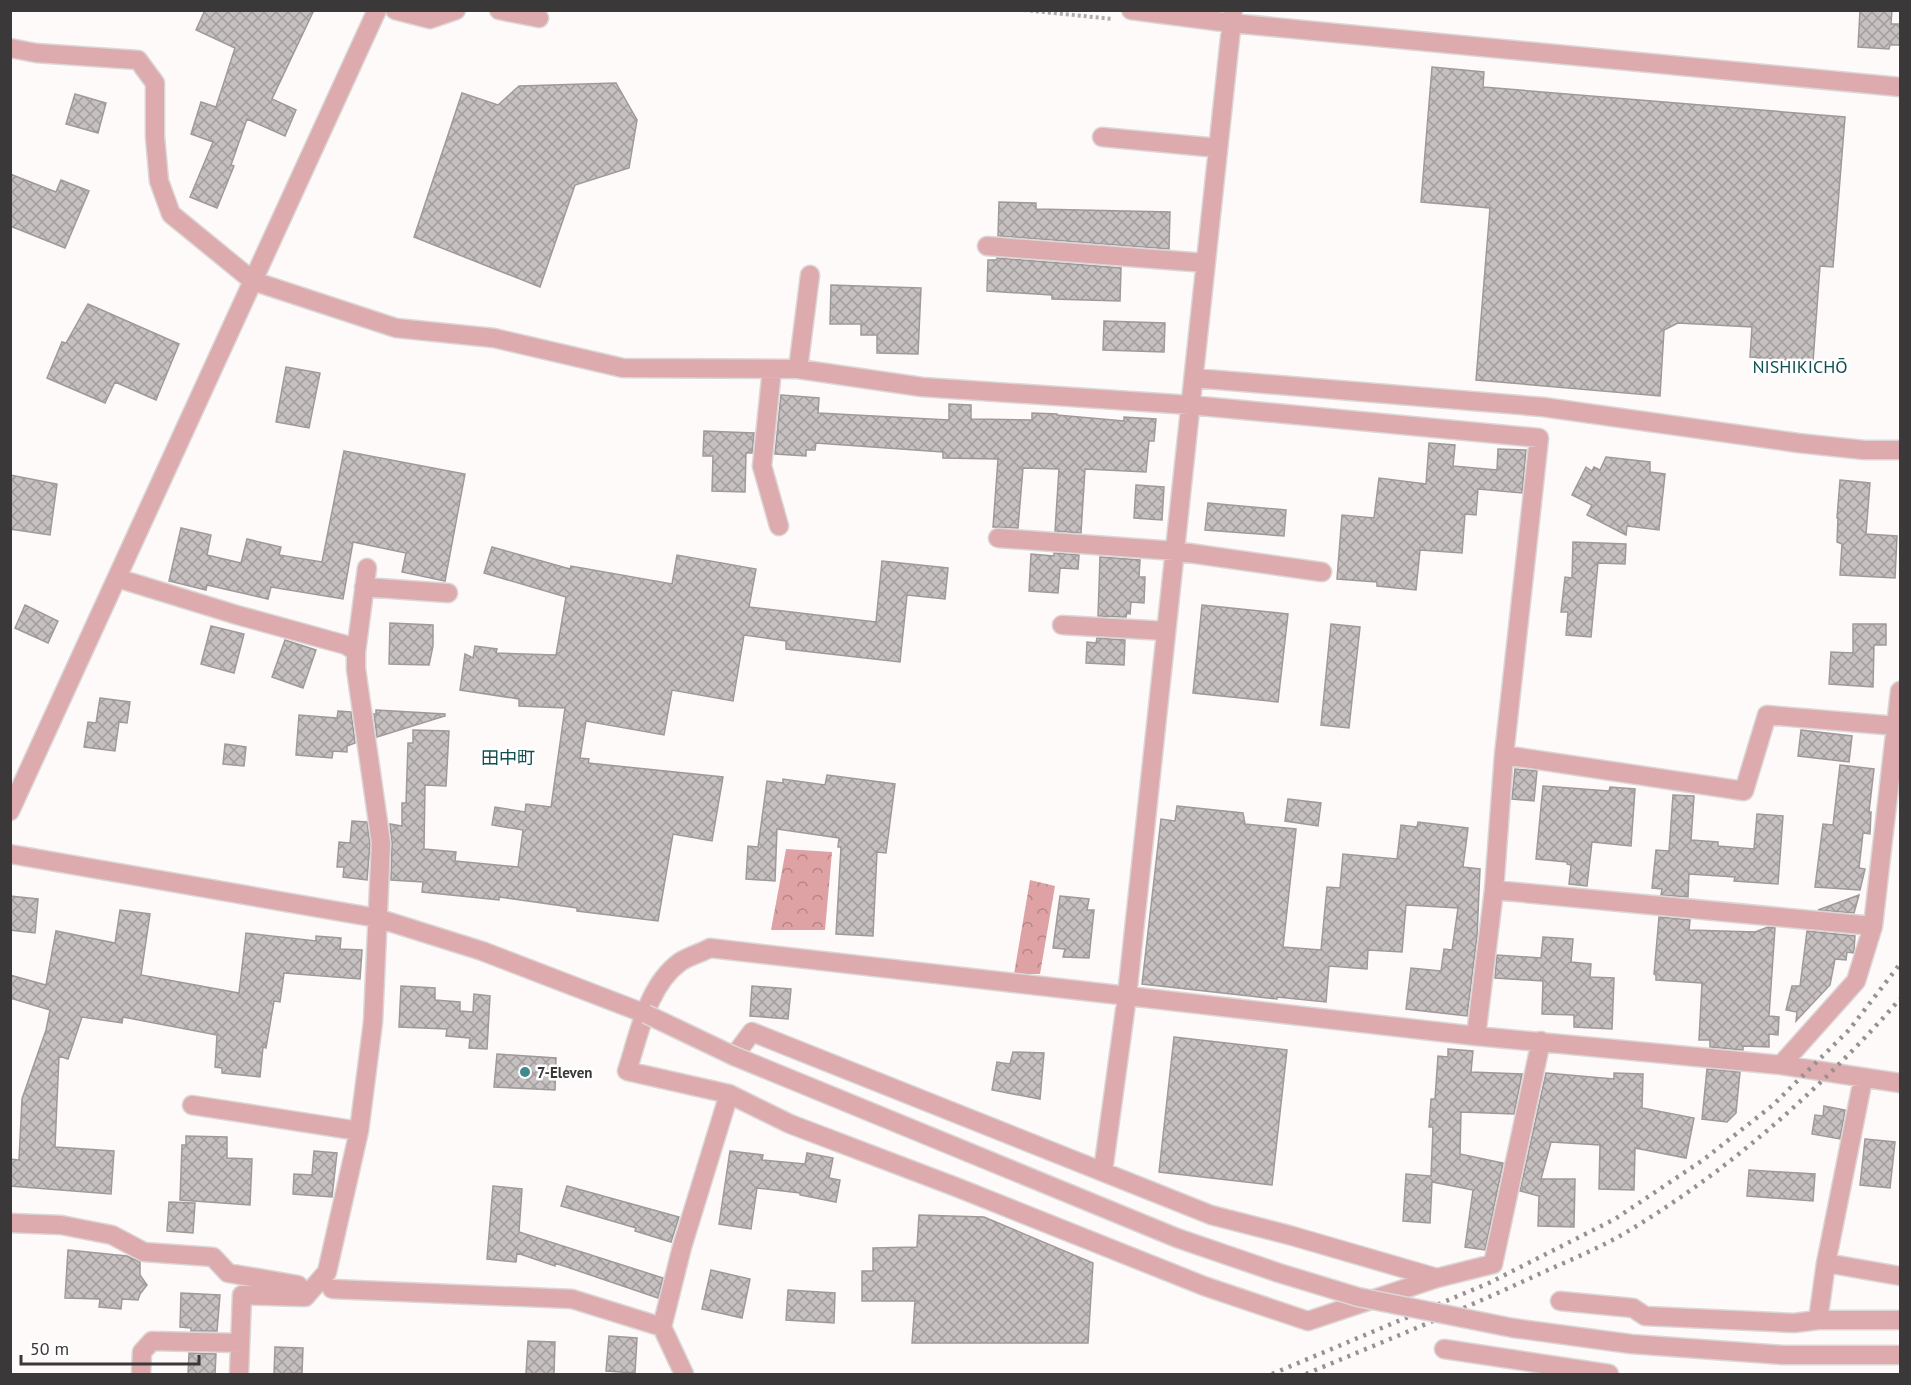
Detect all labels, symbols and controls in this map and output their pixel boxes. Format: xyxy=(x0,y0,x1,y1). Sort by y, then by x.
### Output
district label: NISHIKICHŌ xyxy=(1752,355,1848,378)
district label: 田中町 xyxy=(481,746,535,769)
place label: 7-Eleven xyxy=(537,1063,592,1082)
marker: 7-Eleven xyxy=(518,1065,532,1079)
scale bar xyxy=(21,1328,200,1366)
text: 50 m xyxy=(30,1337,69,1360)

